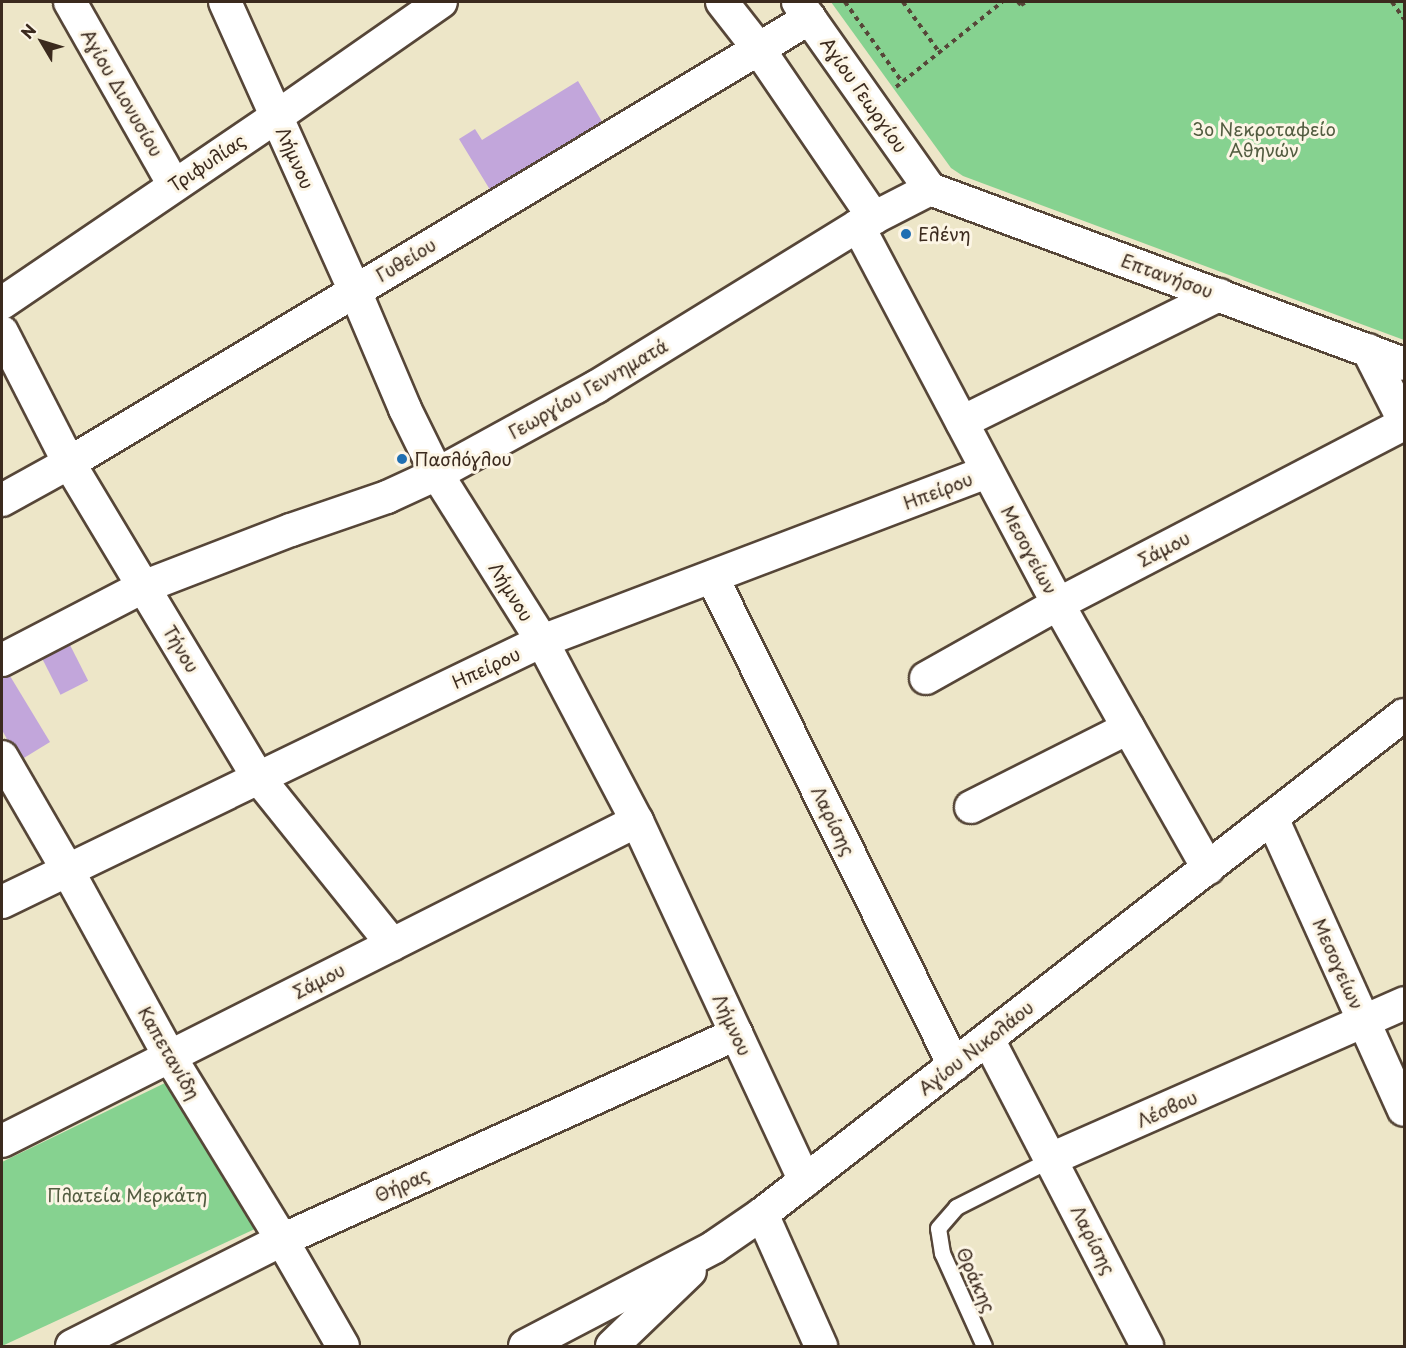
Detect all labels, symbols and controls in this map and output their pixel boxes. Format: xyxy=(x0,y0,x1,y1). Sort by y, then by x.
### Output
north arrow xyxy=(12,12,72,72)
text: N xyxy=(14,19,41,43)
street label: Αγίου Διονυσίου xyxy=(77,26,167,160)
street label: Αγίου Γεωργίου xyxy=(816,33,912,157)
park label: 3ο Νεκροταφείο Αθηνών xyxy=(1192,119,1336,162)
street label: Λήμνου xyxy=(272,124,318,192)
street label: Τριφυλίας xyxy=(165,130,249,196)
place label: Ελένη xyxy=(918,223,971,245)
marker: Ελένη xyxy=(899,227,913,241)
street label: Γυθείου xyxy=(372,234,440,286)
street label: Επτανήσου xyxy=(1118,249,1216,303)
street label: Γεωργίου Γεννηματά xyxy=(505,335,671,443)
place label: Πασλόγλου xyxy=(414,448,512,470)
marker: Πασλόγλου xyxy=(395,452,409,466)
street label: Ηπείρου xyxy=(900,468,976,514)
street label: Μεσογείων xyxy=(997,502,1061,598)
street label: Σάμου xyxy=(1134,527,1194,571)
street label: Λήμνου xyxy=(484,558,538,626)
street label: Τήνου xyxy=(159,621,203,677)
street label: Ηπείρου xyxy=(449,643,523,693)
street label: Λαρίσης xyxy=(807,783,859,859)
street label: Μεσογείων xyxy=(1308,915,1368,1013)
street label: Σάμου xyxy=(289,959,349,1003)
street label: Λήμνου xyxy=(708,991,756,1059)
street label: Αγίου Νικολάου xyxy=(914,996,1038,1100)
street label: Καπετανίδη xyxy=(134,1003,204,1103)
street label: Λέσβου xyxy=(1133,1086,1201,1132)
street label: Θήρας xyxy=(371,1163,433,1207)
park label: Πλατεία Μερκάτη xyxy=(47,1184,207,1206)
street label: Λαρίσης xyxy=(1066,1202,1120,1278)
street label: Θράκης xyxy=(952,1244,1000,1316)

